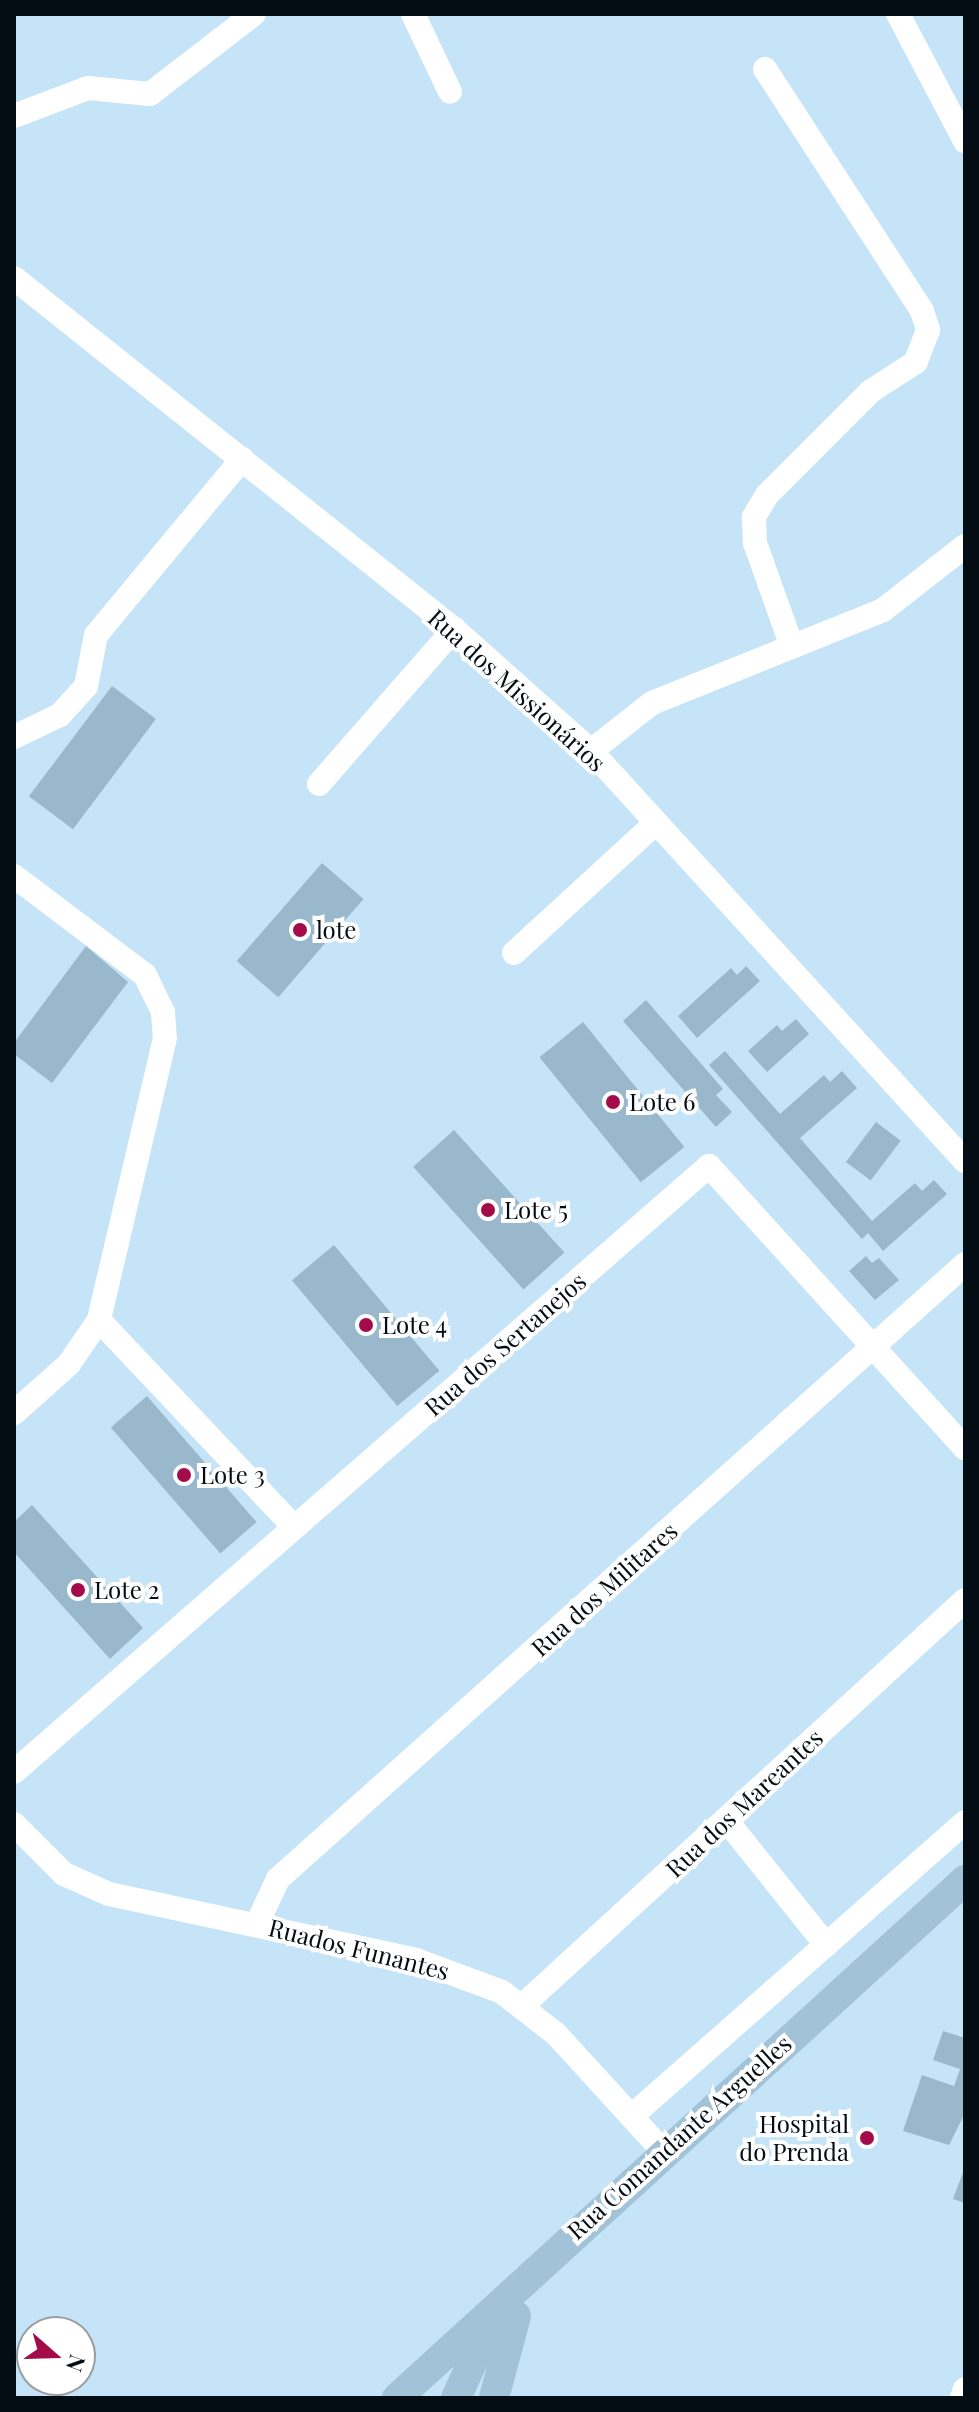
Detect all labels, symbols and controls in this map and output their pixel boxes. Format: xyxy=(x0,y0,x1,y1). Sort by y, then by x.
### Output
street label: Rua dos Missionários xyxy=(422,603,612,777)
place label: lote xyxy=(316,916,356,944)
marker: lote xyxy=(291,921,309,939)
place label: Lote 6 xyxy=(629,1088,695,1116)
marker: Lote 6 xyxy=(604,1093,622,1111)
place label: Lote 5 xyxy=(504,1196,568,1224)
marker: Lote 5 xyxy=(479,1201,497,1219)
street label: Rua dos Sertanejos xyxy=(418,1266,592,1422)
place label: Lote 4 xyxy=(382,1311,448,1339)
marker: Lote 4 xyxy=(357,1316,375,1334)
place label: Lote 3 xyxy=(200,1461,265,1489)
marker: Lote 3 xyxy=(175,1466,193,1484)
street label: Rua dos Militares xyxy=(525,1516,683,1662)
place label: Lote 2 xyxy=(94,1576,159,1604)
marker: Lote 2 xyxy=(69,1581,87,1599)
street label: Rua dos Mareantes xyxy=(660,1723,828,1883)
street label: Ruados Funantes xyxy=(266,1913,452,1985)
street label: Rua Comandante Arguelles xyxy=(561,2028,797,2246)
place label: Hospital do Prenda xyxy=(739,2110,849,2166)
marker: Hospital do Prenda xyxy=(856,2127,878,2149)
north arrow xyxy=(16,2316,96,2396)
text: N xyxy=(60,2351,93,2376)

